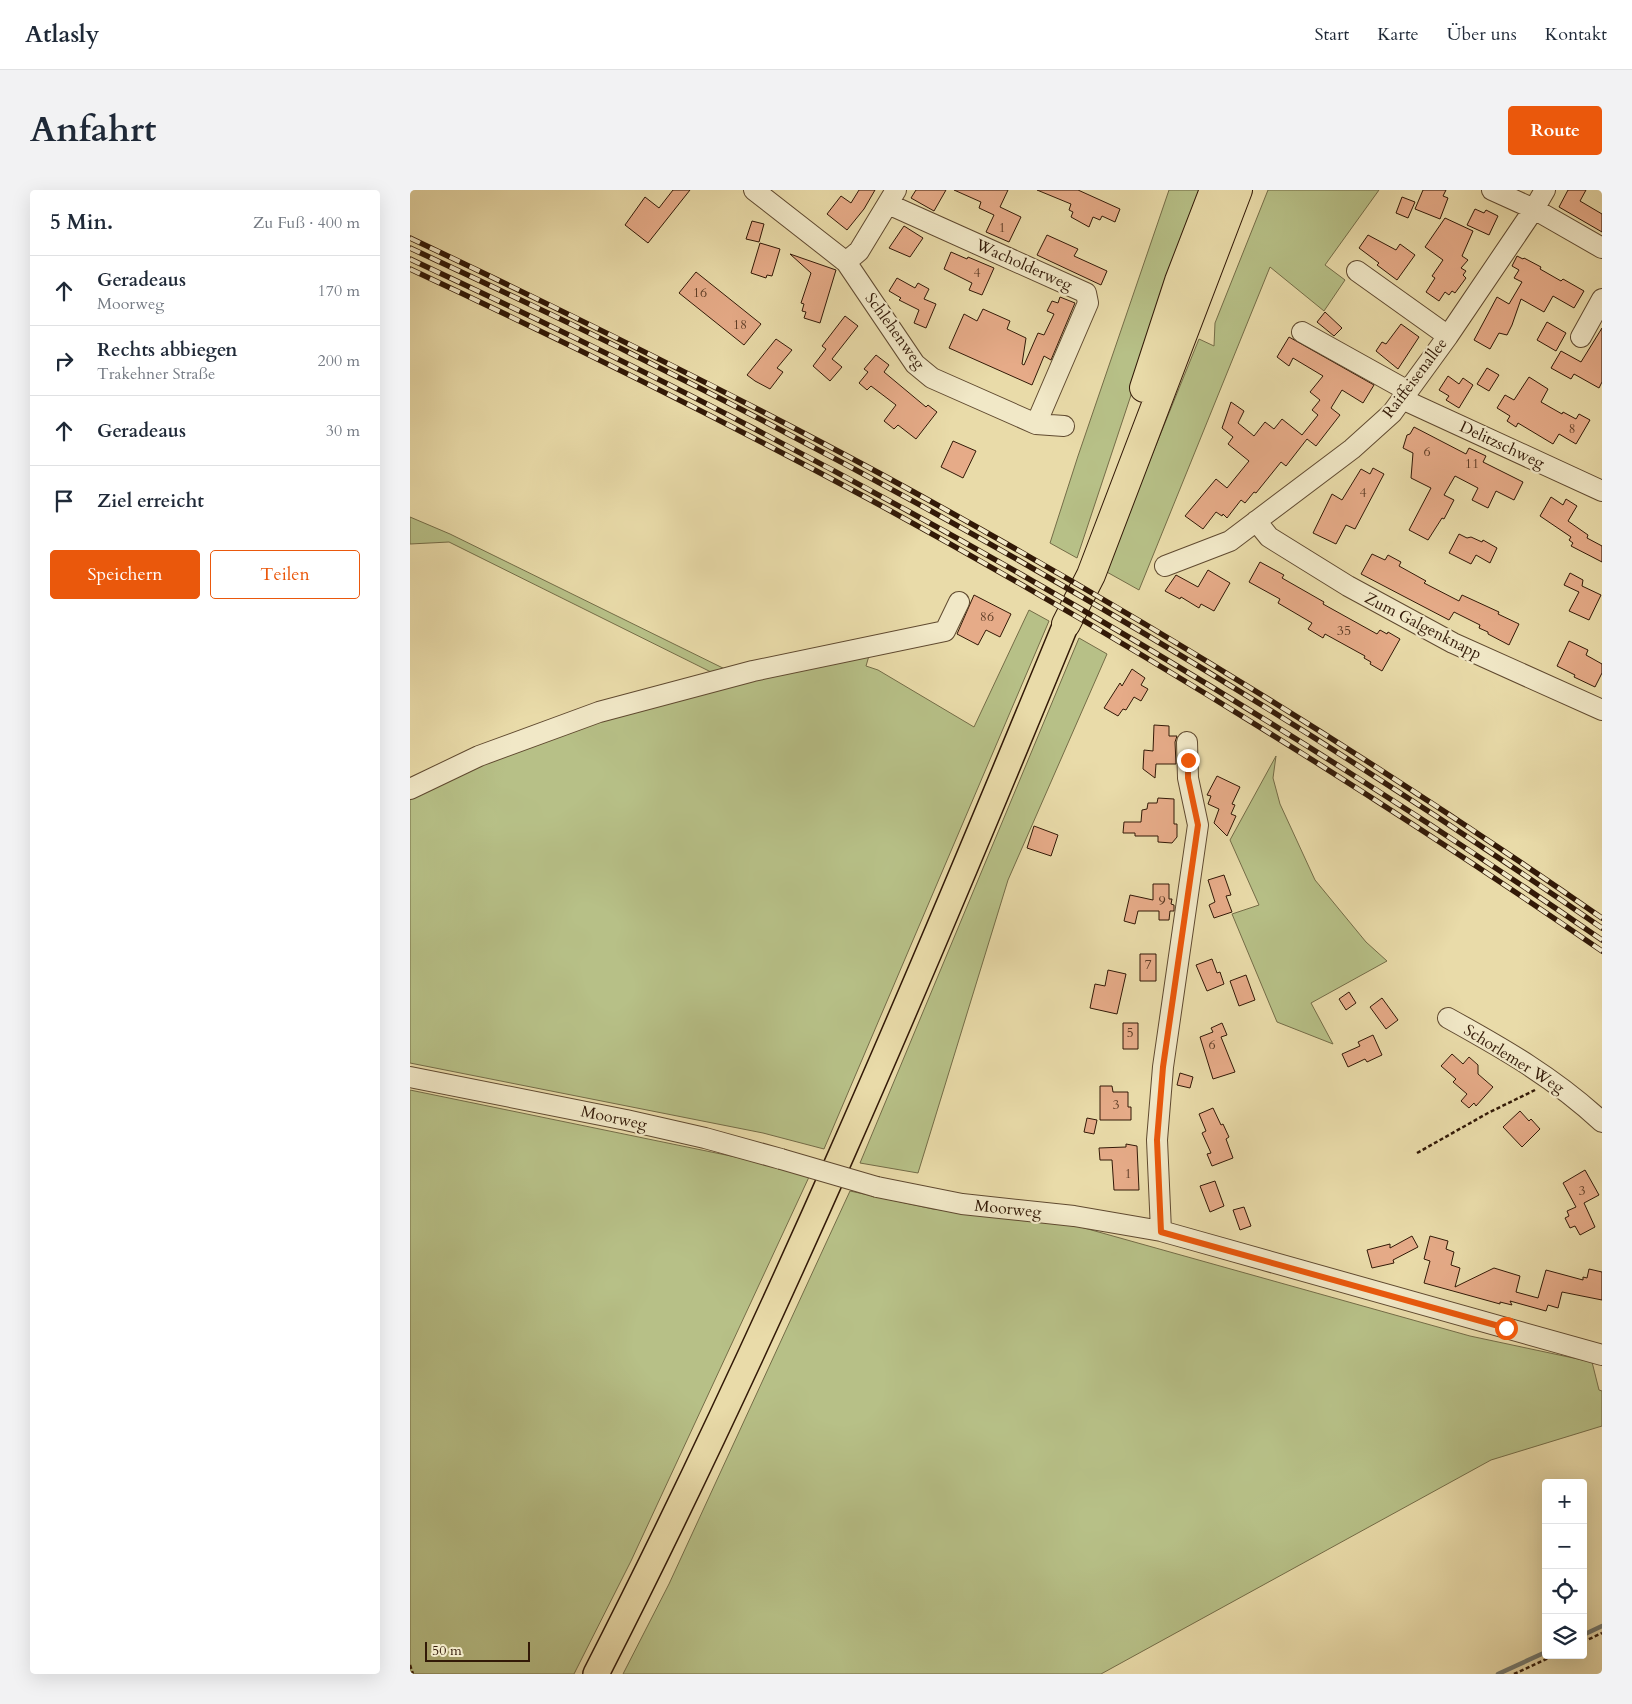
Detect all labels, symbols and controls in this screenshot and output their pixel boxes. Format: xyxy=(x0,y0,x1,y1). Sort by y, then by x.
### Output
text: Atlasly xyxy=(25,18,99,51)
text: Start xyxy=(1314,22,1349,47)
text: Karte xyxy=(1377,22,1419,47)
text: Über uns xyxy=(1447,22,1517,47)
text: Kontakt xyxy=(1545,22,1607,47)
text: Anfahrt xyxy=(30,106,156,154)
button: Route xyxy=(1508,106,1602,155)
text: 5 Min. xyxy=(50,208,113,237)
text: Zu Fuß · 400 m xyxy=(253,212,360,234)
house number: 1 xyxy=(998,218,1006,237)
street label: Wacholderweg xyxy=(971,233,1076,296)
house number: 4 xyxy=(973,263,981,282)
text: Geradeaus xyxy=(97,267,186,293)
icon: ahead xyxy=(50,277,78,305)
text: 170 m xyxy=(318,280,360,302)
house number: 16 xyxy=(693,283,707,302)
street label: Schlehenweg xyxy=(860,288,930,374)
text: Moorweg xyxy=(97,293,164,315)
house number: 18 xyxy=(733,315,747,334)
street label: Raiffeisenallee xyxy=(1378,333,1452,423)
text: Rechts abbiegen xyxy=(97,337,238,363)
icon: right xyxy=(50,347,78,375)
text: 200 m xyxy=(318,350,360,372)
text: Trakehner Straße xyxy=(97,363,215,385)
street label: Delitzschweg xyxy=(1456,416,1548,474)
icon: ahead xyxy=(50,417,78,445)
text: Geradeaus xyxy=(97,418,186,444)
house number: 8 xyxy=(1568,419,1576,438)
text: 30 m xyxy=(326,420,360,442)
house number: 6 xyxy=(1423,442,1431,461)
house number: 11 xyxy=(1465,454,1479,473)
house number: 4 xyxy=(1359,483,1367,502)
icon: arrive xyxy=(50,487,78,515)
text: Ziel erreicht xyxy=(97,488,204,514)
button: Speichern xyxy=(50,550,200,599)
button: Teilen xyxy=(210,550,360,599)
street label: Zum Galgenknapp xyxy=(1361,587,1485,665)
house number: 86 xyxy=(980,607,994,626)
house number: 35 xyxy=(1337,621,1351,640)
route end xyxy=(1177,749,1200,772)
house number: 9 xyxy=(1158,891,1166,910)
house number: 7 xyxy=(1144,955,1152,974)
street label: Schorlemer Weg xyxy=(1460,1019,1569,1099)
house number: 5 xyxy=(1126,1023,1134,1042)
house number: 6 xyxy=(1208,1035,1216,1054)
house number: 3 xyxy=(1112,1095,1120,1114)
street label: Moorweg xyxy=(579,1100,649,1136)
house number: 1 xyxy=(1124,1164,1132,1183)
house number: 3 xyxy=(1578,1181,1586,1200)
street label: Moorweg xyxy=(973,1195,1043,1223)
route start xyxy=(1495,1317,1518,1340)
map controls xyxy=(1542,1479,1587,1659)
button: + xyxy=(1542,1479,1587,1524)
button: − xyxy=(1542,1524,1587,1569)
button: locate xyxy=(1542,1569,1587,1614)
button: layers xyxy=(1542,1614,1587,1659)
scale bar xyxy=(425,1639,530,1662)
text: 50 m xyxy=(432,1641,462,1660)

